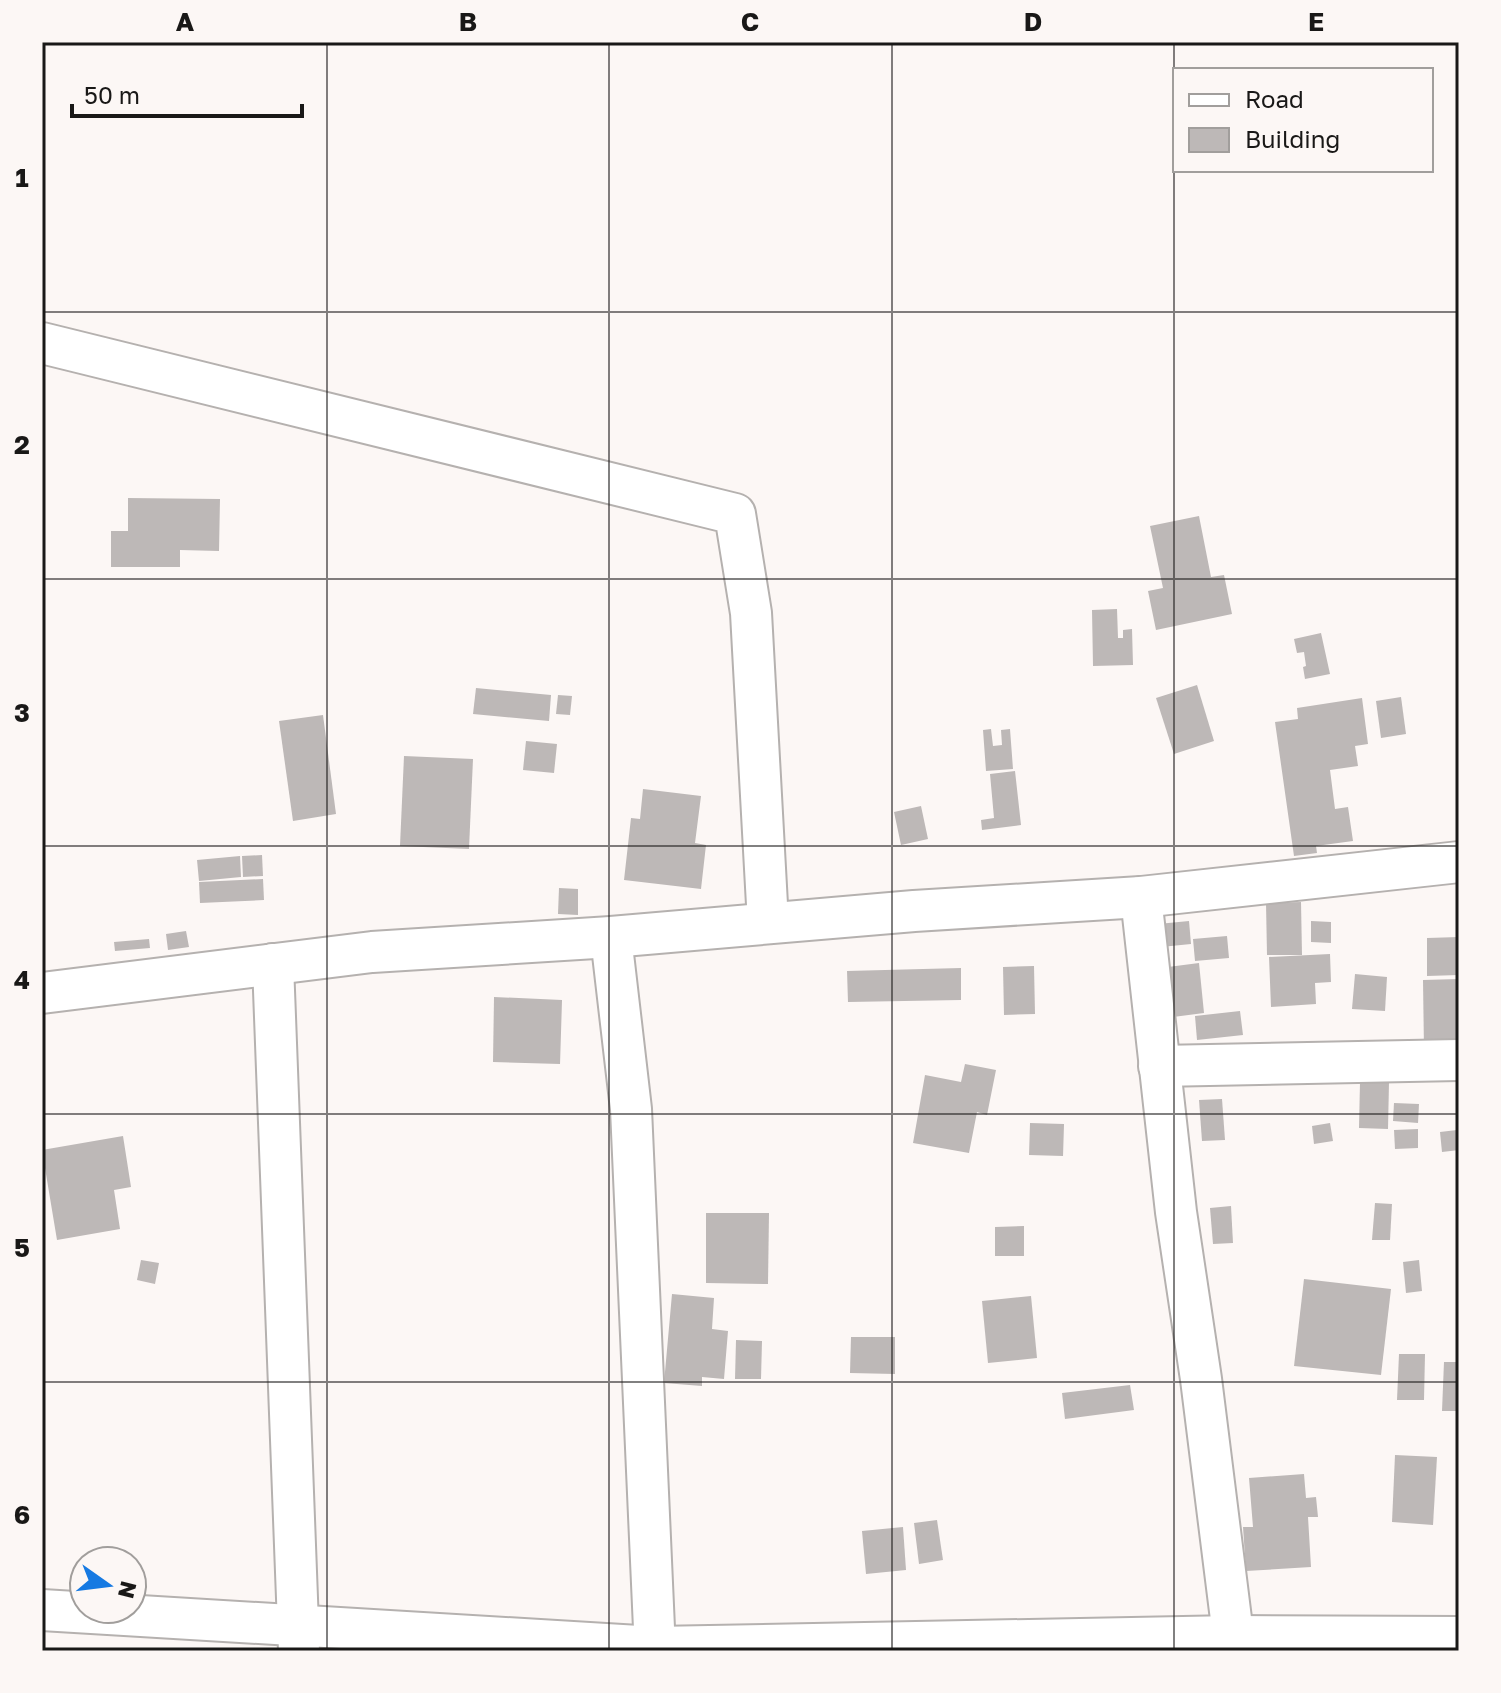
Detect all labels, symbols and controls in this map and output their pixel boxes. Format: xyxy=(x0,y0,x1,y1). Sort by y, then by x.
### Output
text: A xyxy=(176,6,195,37)
text: B xyxy=(459,6,477,37)
text: C xyxy=(741,6,759,37)
text: D xyxy=(1024,6,1042,37)
text: E xyxy=(1308,6,1324,37)
scale bar xyxy=(72,68,302,118)
legend xyxy=(1173,68,1433,172)
text: 50 m xyxy=(84,80,140,109)
text: Road xyxy=(1245,84,1304,113)
text: Building xyxy=(1245,124,1340,153)
text: 1 xyxy=(15,162,29,193)
text: 2 xyxy=(14,429,30,460)
text: 3 xyxy=(14,697,30,728)
text: 4 xyxy=(14,964,30,995)
text: 5 xyxy=(14,1232,30,1263)
text: 6 xyxy=(14,1499,30,1530)
north arrow xyxy=(68,1545,148,1625)
text: N xyxy=(113,1579,143,1601)

